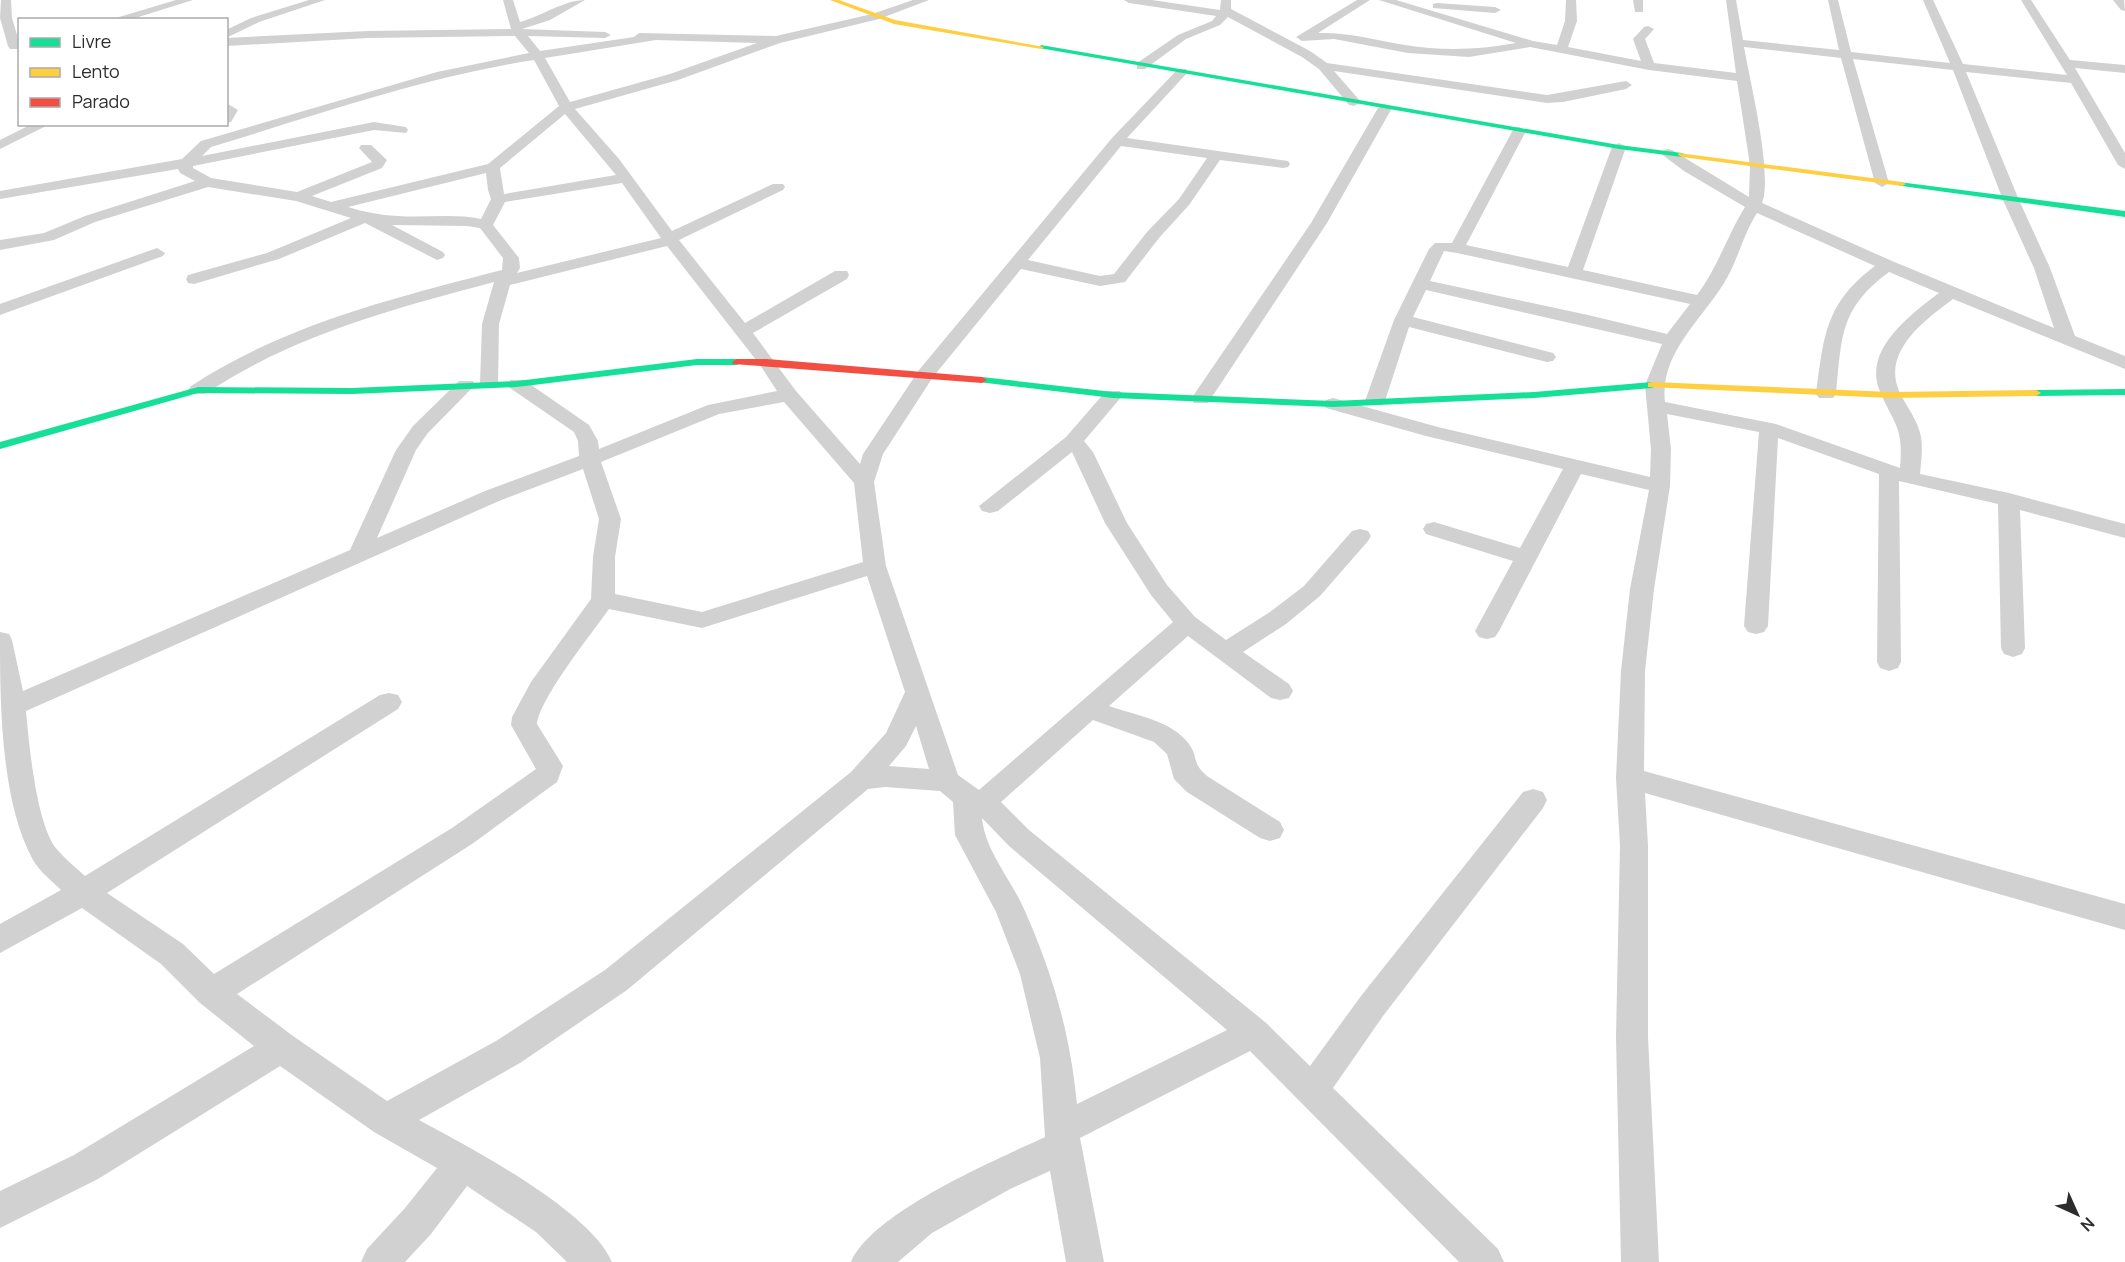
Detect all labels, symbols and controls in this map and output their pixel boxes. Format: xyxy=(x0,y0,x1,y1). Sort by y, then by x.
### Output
legend xyxy=(18,18,228,126)
text: Livre xyxy=(72,29,111,53)
text: Lento xyxy=(72,59,120,83)
text: Parado xyxy=(72,89,130,113)
north arrow xyxy=(2047,1184,2107,1244)
text: N xyxy=(2076,1213,2099,1236)

